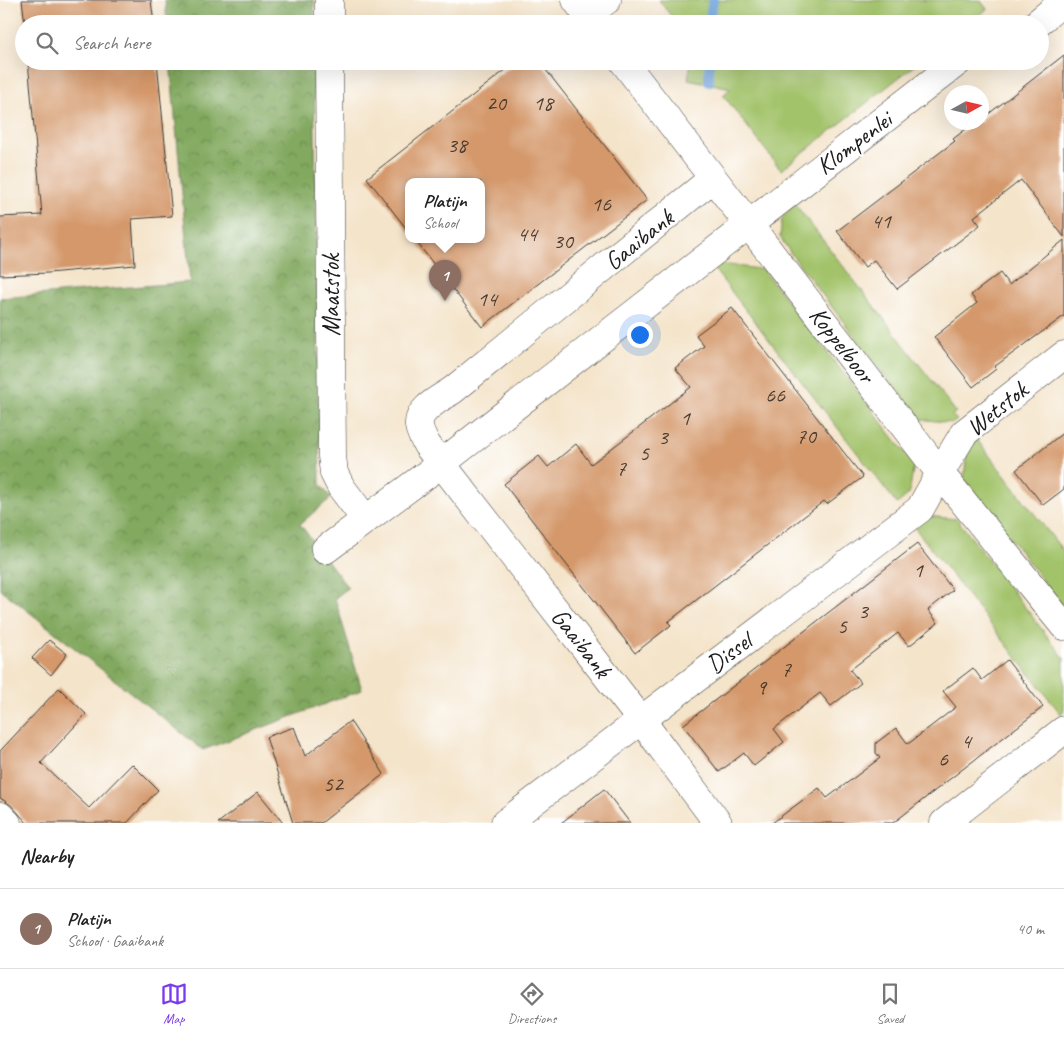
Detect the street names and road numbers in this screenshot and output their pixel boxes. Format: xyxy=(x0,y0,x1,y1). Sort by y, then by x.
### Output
street label: Klompenlei xyxy=(810,102,901,182)
street label: Gaaibank xyxy=(598,201,682,278)
street label: Maatstok xyxy=(315,252,347,336)
street label: Koppelboor xyxy=(802,300,883,391)
street label: Wetstok xyxy=(960,374,1035,443)
street label: Gaaibank xyxy=(544,602,619,686)
street label: Dissel xyxy=(700,623,762,680)

